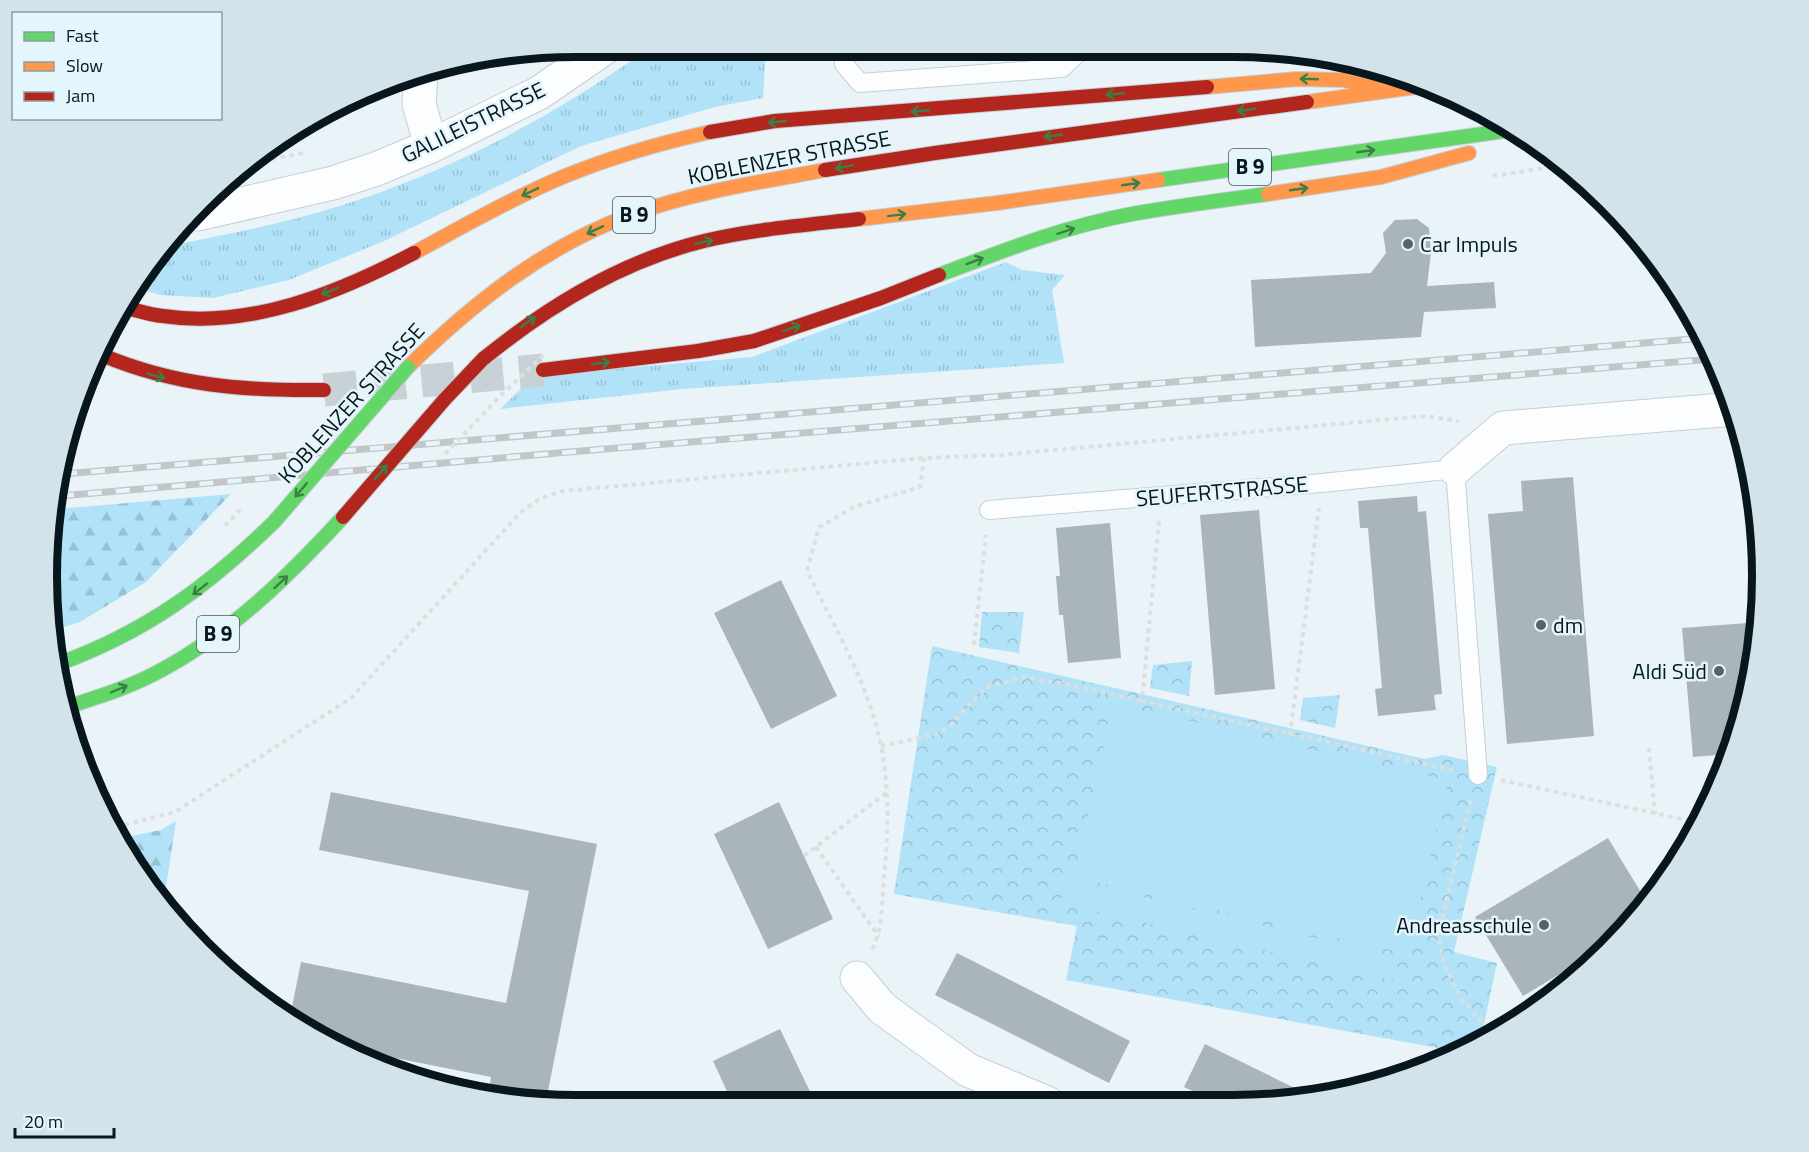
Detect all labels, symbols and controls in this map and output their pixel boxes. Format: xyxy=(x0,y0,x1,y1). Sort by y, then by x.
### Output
legend xyxy=(12,12,222,120)
text: Fast xyxy=(66,22,99,49)
text: Slow xyxy=(66,52,103,79)
street label: GALILEISTRASSE xyxy=(395,72,551,172)
one-way arrow xyxy=(1299,73,1319,85)
text: Jam xyxy=(66,82,95,109)
one-way arrow xyxy=(1105,89,1125,100)
one-way arrow xyxy=(1236,105,1256,116)
one-way arrow xyxy=(911,106,931,117)
one-way arrow xyxy=(767,117,787,128)
street label: KOBLENZER STRASSE xyxy=(685,121,893,193)
one-way arrow xyxy=(1043,131,1063,142)
one-way arrow xyxy=(1355,145,1375,156)
road number: B 9 xyxy=(1229,149,1271,185)
one-way arrow xyxy=(834,161,854,172)
one-way arrow xyxy=(1121,179,1141,190)
one-way arrow xyxy=(1288,183,1308,194)
one-way arrow xyxy=(521,187,539,199)
road number: B 9 xyxy=(613,197,655,233)
one-way arrow xyxy=(887,209,907,220)
one-way arrow xyxy=(586,225,604,237)
one-way arrow xyxy=(1056,225,1075,236)
place label: Car Impuls xyxy=(1420,227,1518,261)
one-way arrow xyxy=(694,236,714,247)
marker: Car Impuls xyxy=(1401,237,1415,251)
one-way arrow xyxy=(965,255,984,266)
one-way arrow xyxy=(321,286,340,297)
street label: KOBLENZER STRASSE xyxy=(269,315,433,491)
one-way arrow xyxy=(519,316,535,328)
one-way arrow xyxy=(782,322,801,333)
one-way arrow xyxy=(590,358,610,369)
one-way arrow xyxy=(146,370,165,382)
one-way arrow xyxy=(374,465,388,480)
street label: SEUFERTSTRASSE xyxy=(1134,467,1310,515)
one-way arrow xyxy=(295,482,308,498)
one-way arrow xyxy=(273,575,288,589)
one-way arrow xyxy=(192,582,208,595)
place label: dm xyxy=(1553,608,1583,642)
road number: B 9 xyxy=(197,616,239,652)
marker: dm xyxy=(1534,618,1548,632)
place label: Aldi Süd xyxy=(1632,654,1707,688)
marker: Aldi Süd xyxy=(1712,664,1726,678)
one-way arrow xyxy=(110,683,128,694)
place label: Andreasschule xyxy=(1396,908,1532,942)
marker: Andreasschule xyxy=(1537,918,1551,932)
scale bar xyxy=(15,1101,114,1139)
text: 20 m xyxy=(24,1108,63,1135)

